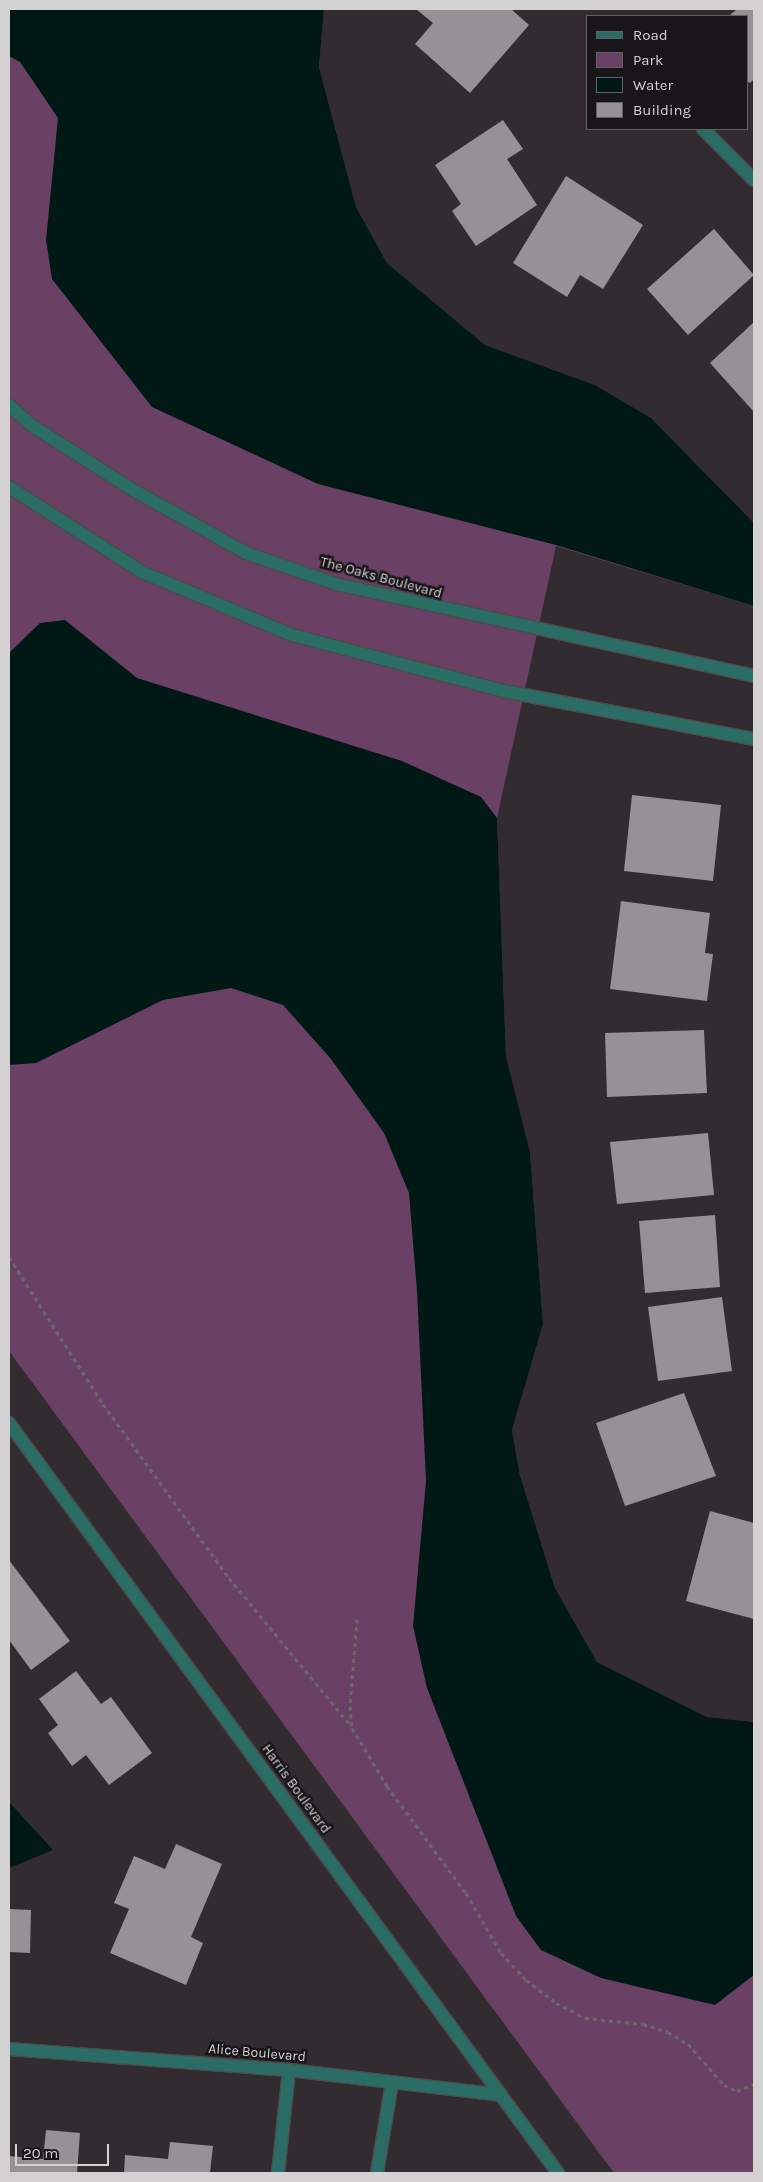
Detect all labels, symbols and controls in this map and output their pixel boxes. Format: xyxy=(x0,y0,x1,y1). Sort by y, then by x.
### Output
legend xyxy=(586,15,748,130)
text: Road xyxy=(633,26,668,44)
text: Park xyxy=(633,51,663,69)
text: Water xyxy=(633,76,673,94)
text: Building xyxy=(633,101,691,119)
street label: The Oaks Boulevard xyxy=(318,554,444,602)
street label: Harris Boulevard xyxy=(258,1741,334,1837)
street label: Alice Boulevard xyxy=(207,2040,307,2066)
scale bar xyxy=(18,2134,111,2166)
text: 20 m xyxy=(23,2144,58,2162)

